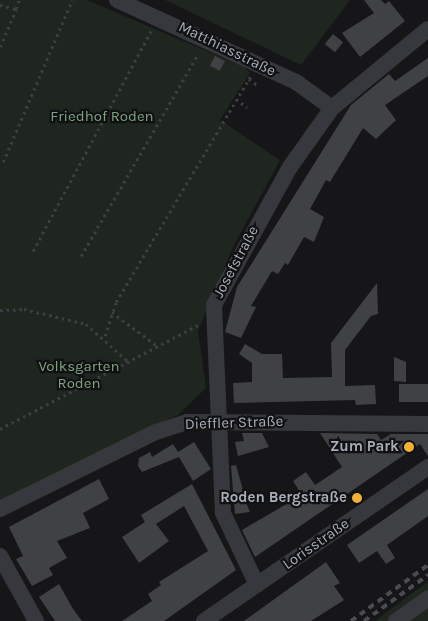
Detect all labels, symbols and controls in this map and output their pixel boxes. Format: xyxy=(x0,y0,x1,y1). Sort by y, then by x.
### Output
street label: Matthiasstraße xyxy=(175,18,279,80)
park label: Friedhof Roden xyxy=(50,108,154,126)
street label: Josefstraße xyxy=(210,223,262,301)
park label: Volksgarten Roden xyxy=(38,357,120,392)
street label: Dieffler Straße xyxy=(184,412,284,434)
place label: Zum Park xyxy=(330,438,399,456)
marker: Zum Park xyxy=(403,441,415,453)
place label: Roden Bergstraße xyxy=(220,489,347,507)
marker: Roden Bergstraße xyxy=(351,492,363,504)
street label: Lorisstraße xyxy=(279,515,353,573)

